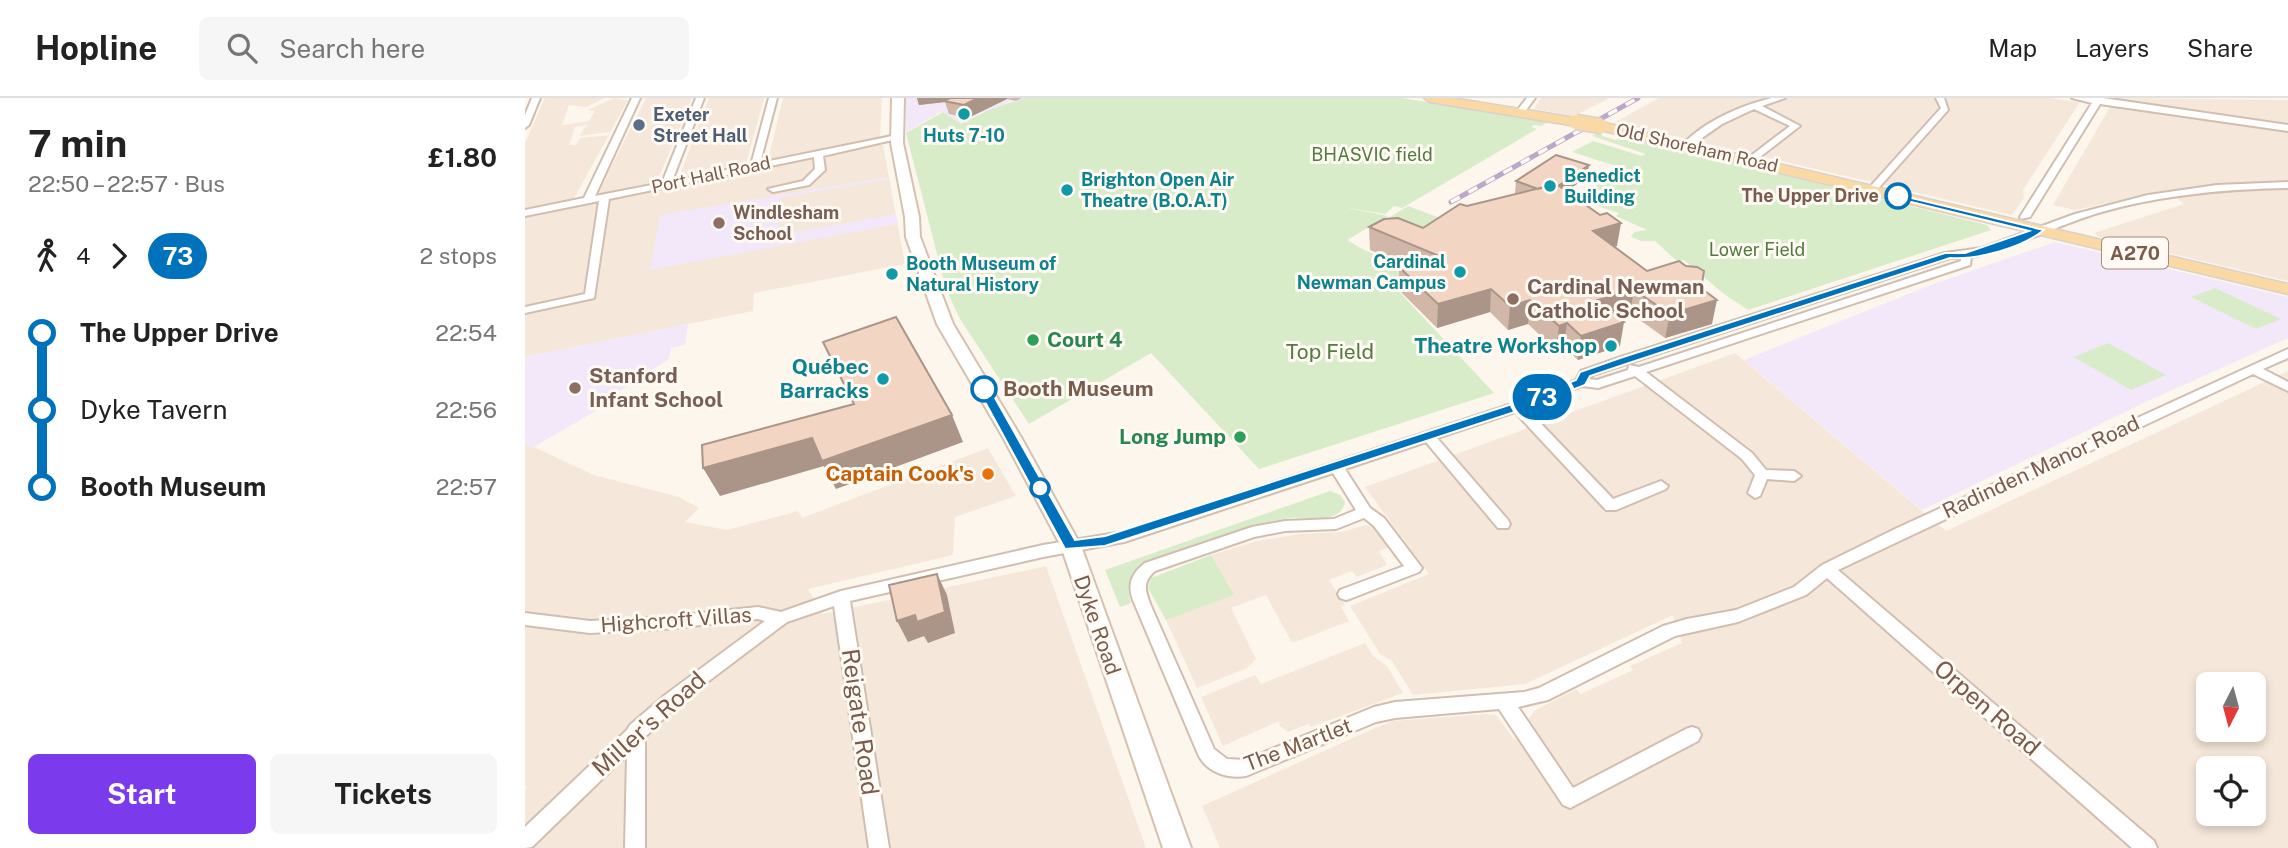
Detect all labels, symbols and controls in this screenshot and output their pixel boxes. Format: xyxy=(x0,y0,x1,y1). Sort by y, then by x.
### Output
search box xyxy=(199,17,689,80)
text: Hopline xyxy=(35,29,157,67)
icon: search xyxy=(223,29,261,67)
text: Search here xyxy=(279,33,425,64)
text: Map xyxy=(1988,34,2037,62)
text: Layers xyxy=(2075,34,2149,62)
text: Share xyxy=(2187,34,2253,62)
place label: Exeter Street Hall xyxy=(653,104,748,146)
marker: Huts 7-10 xyxy=(956,106,972,122)
marker: Exeter Street Hall xyxy=(631,117,647,133)
street label: Old Shoreham Road xyxy=(1614,119,1780,176)
text: 7 min xyxy=(28,121,127,166)
place label: Huts 7-10 xyxy=(923,125,1005,146)
text: £1.80 xyxy=(428,142,497,173)
park label: BHASVIC field xyxy=(1311,144,1433,165)
street label: Port Hall Road xyxy=(650,152,772,197)
place label: Benedict Building xyxy=(1564,165,1641,207)
place label: Brighton Open Air Theatre (B.O.A.T) xyxy=(1081,169,1235,211)
text: 22:50 – 22:57 · Bus xyxy=(28,170,225,197)
marker: Benedict Building xyxy=(1542,178,1558,194)
marker: Brighton Open Air Theatre (B.O.A.T) xyxy=(1059,182,1075,198)
marker: The Upper Drive xyxy=(1885,183,1911,209)
place label: The Upper Drive xyxy=(1741,185,1879,206)
place label: Windlesham School xyxy=(733,202,839,244)
marker: Windlesham School xyxy=(711,215,727,231)
icon: walk xyxy=(28,237,66,275)
icon: forward xyxy=(100,237,138,275)
road number: A270 xyxy=(2102,238,2168,268)
park label: Lower Field xyxy=(1709,239,1805,260)
text: 4 xyxy=(76,242,90,269)
text: 73 xyxy=(162,242,193,270)
text: 2 stops xyxy=(419,242,497,269)
place label: Cardinal Newman Campus xyxy=(1297,251,1446,293)
place label: Booth Museum of Natural History xyxy=(906,253,1056,295)
marker: Cardinal Newman Campus xyxy=(1452,264,1468,280)
marker: Booth Museum of Natural History xyxy=(884,266,900,282)
place label: Cardinal Newman Catholic School xyxy=(1527,274,1704,323)
marker: Cardinal Newman Catholic School xyxy=(1505,291,1521,307)
text: The Upper Drive xyxy=(80,317,279,348)
text: 22:54 xyxy=(435,319,497,346)
place label: Court 4 xyxy=(1047,327,1123,352)
marker: Court 4 xyxy=(1025,332,1041,348)
place label: Theatre Workshop xyxy=(1414,333,1597,358)
marker: Theatre Workshop xyxy=(1603,338,1619,354)
park label: Top Field xyxy=(1286,339,1374,364)
place label: Québec Barracks xyxy=(780,354,869,403)
place label: Stanford Infant School xyxy=(589,363,723,412)
marker: Québec Barracks xyxy=(875,371,891,387)
line badge: 73 xyxy=(1511,374,1573,420)
marker: Booth Museum xyxy=(971,376,997,402)
place label: Booth Museum xyxy=(1003,376,1154,401)
marker: Stanford Infant School xyxy=(567,380,583,396)
text: 73 xyxy=(1527,383,1557,411)
text: Dyke Tavern xyxy=(80,394,227,425)
text: 22:56 xyxy=(435,396,497,423)
street label: Radinden Manor Road xyxy=(1938,410,2143,523)
place label: Long Jump xyxy=(1119,424,1226,449)
marker: Long Jump xyxy=(1232,429,1248,445)
place label: Captain Cook's xyxy=(825,461,974,486)
marker: Captain Cook's xyxy=(980,466,996,482)
text: Booth Museum xyxy=(80,471,266,502)
text: 22:57 xyxy=(436,473,497,500)
unlabelled marker xyxy=(1030,478,1050,498)
street label: Dyke Road xyxy=(1069,572,1126,678)
street label: Highcroft Villas xyxy=(599,602,752,637)
street label: Reigate Road xyxy=(837,647,885,797)
street label: Orpen Road xyxy=(1929,654,2046,761)
street label: Miller's Road xyxy=(586,665,711,781)
north arrow xyxy=(2196,672,2266,742)
map controls xyxy=(2196,672,2266,826)
street label: The Martlet xyxy=(1241,713,1355,776)
button: Start xyxy=(28,754,256,834)
button: Tickets xyxy=(270,754,497,834)
button: locate xyxy=(2196,756,2266,826)

